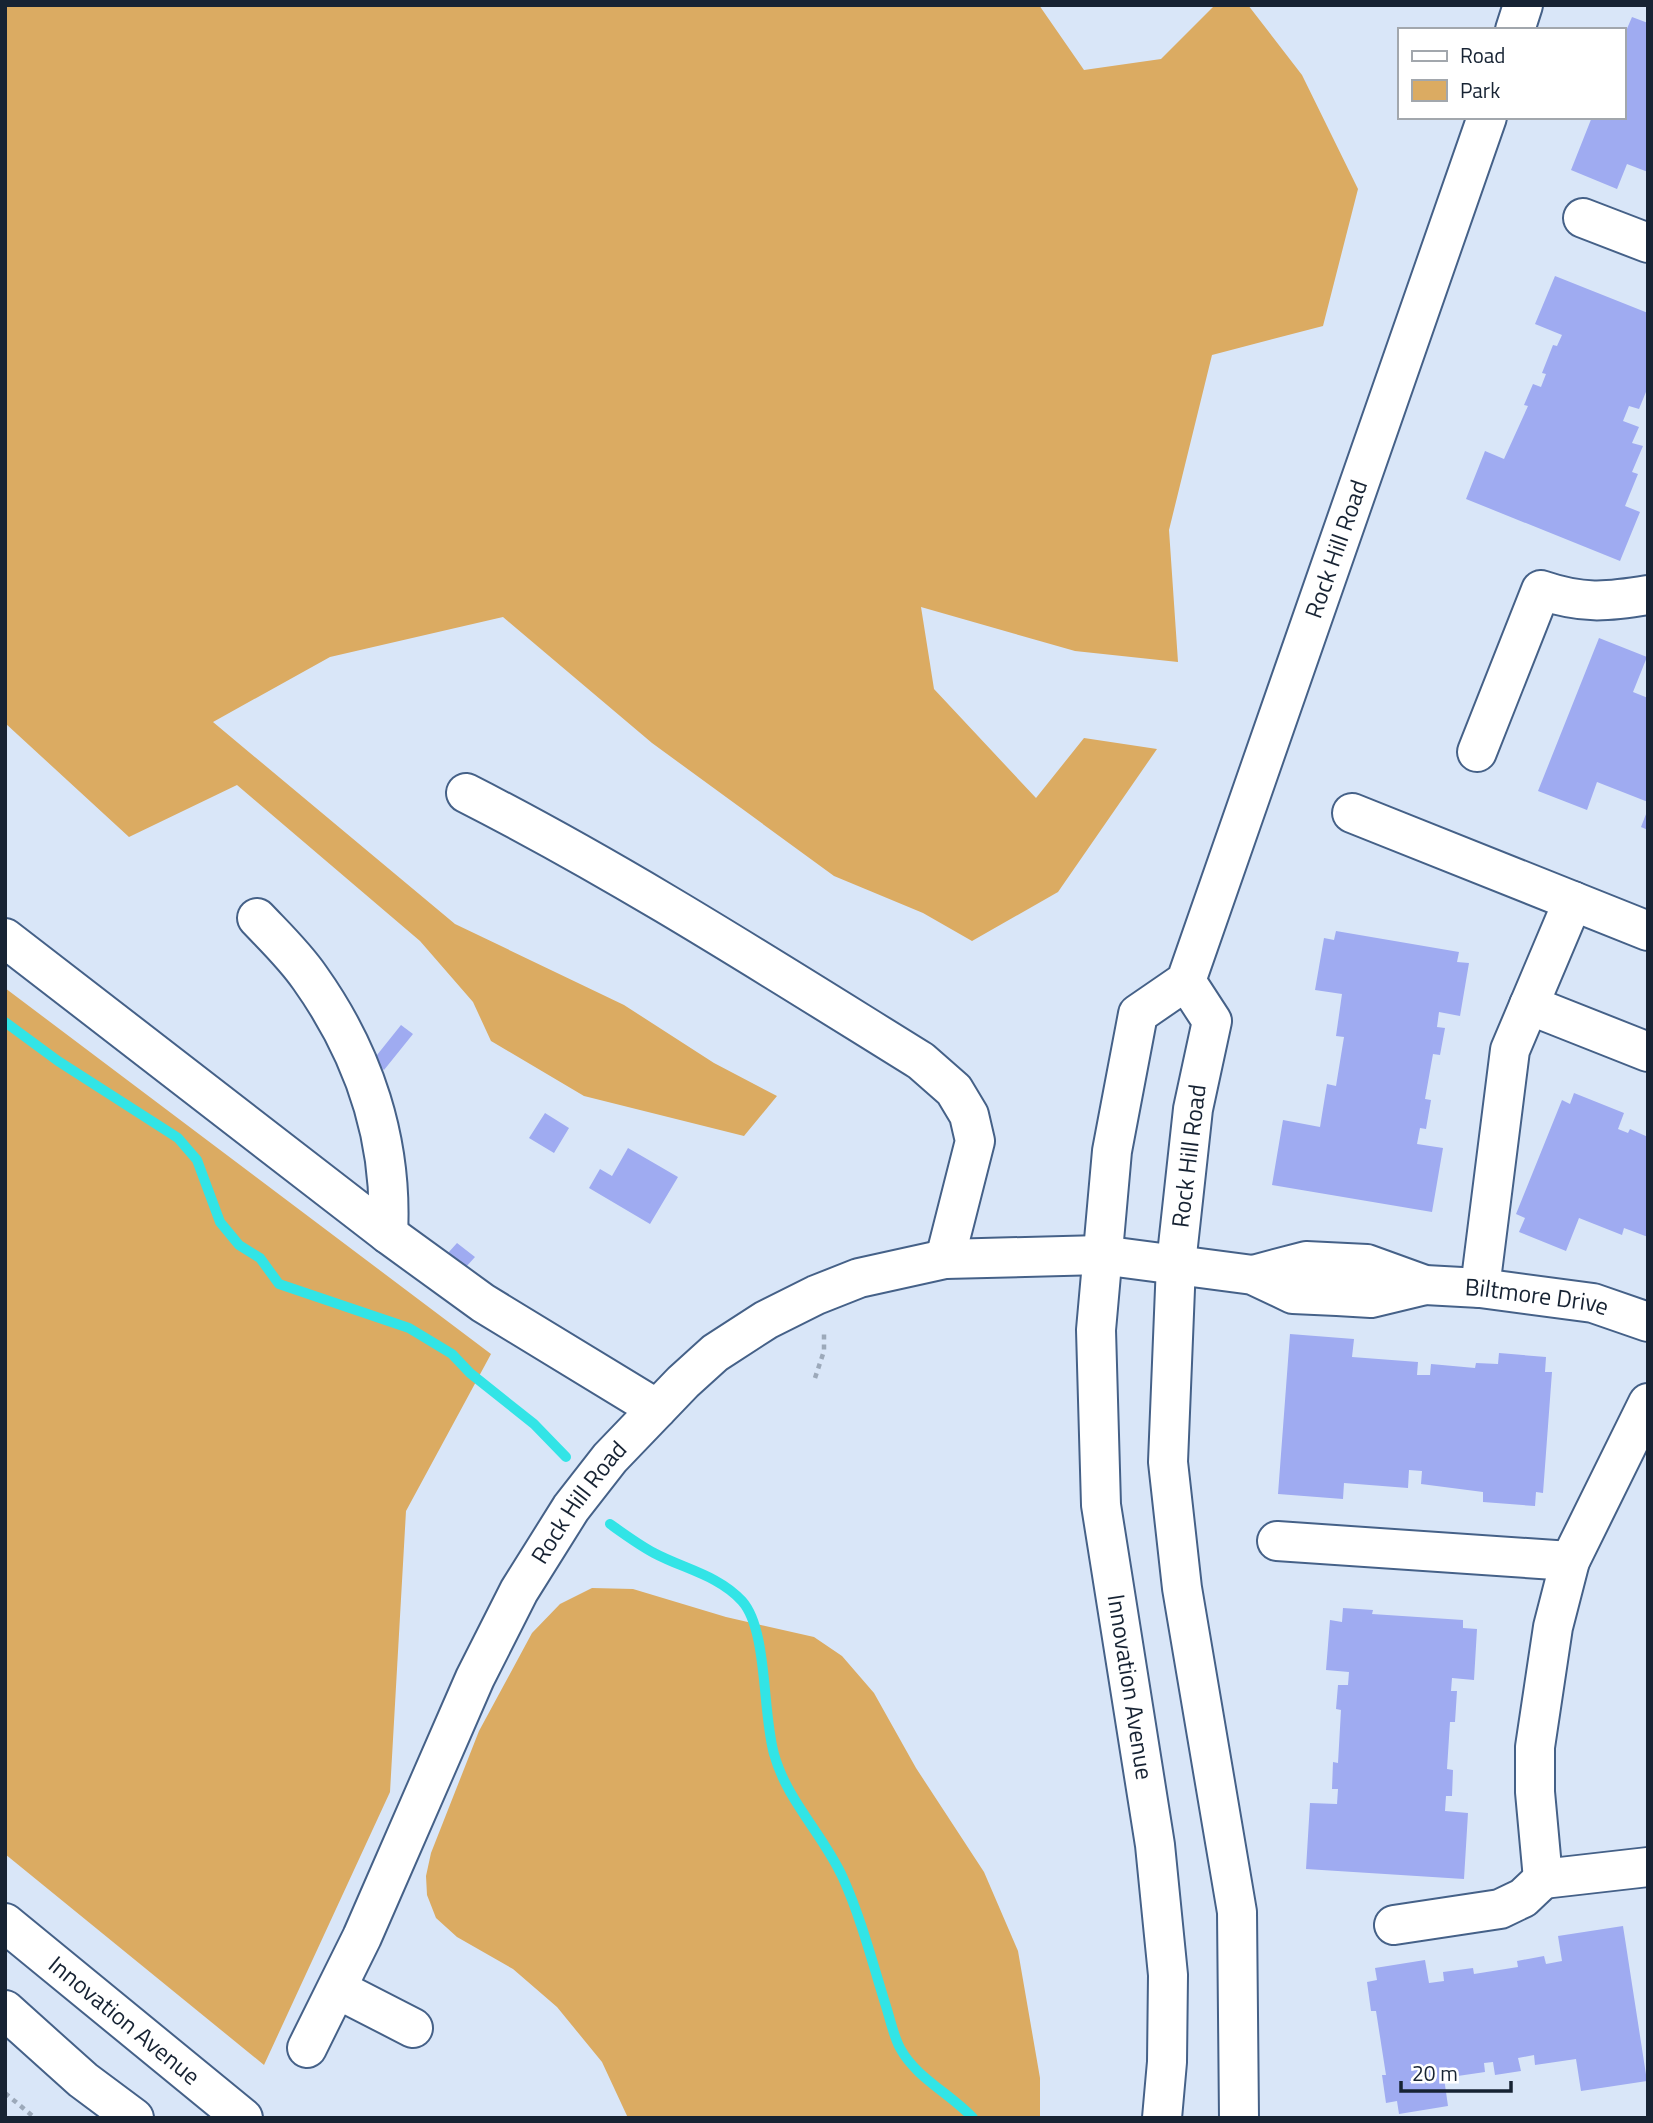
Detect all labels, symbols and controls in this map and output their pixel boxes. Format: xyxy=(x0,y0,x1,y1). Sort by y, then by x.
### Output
legend xyxy=(1398,28,1625,119)
text: Road xyxy=(1460,39,1505,71)
text: Park xyxy=(1460,74,1500,106)
street label: Rock Hill Road xyxy=(1295,475,1376,623)
street label: Rock Hill Road xyxy=(1161,1082,1215,1230)
street label: Biltmore Drive xyxy=(1464,1268,1614,1324)
street label: Rock Hill Road xyxy=(521,1432,635,1570)
street label: Innovation Avenue xyxy=(1099,1592,1163,1782)
street label: Innovation Avenue xyxy=(41,1947,209,2093)
scale bar xyxy=(1401,2050,1511,2094)
text: 20 m xyxy=(1412,2057,1458,2089)

